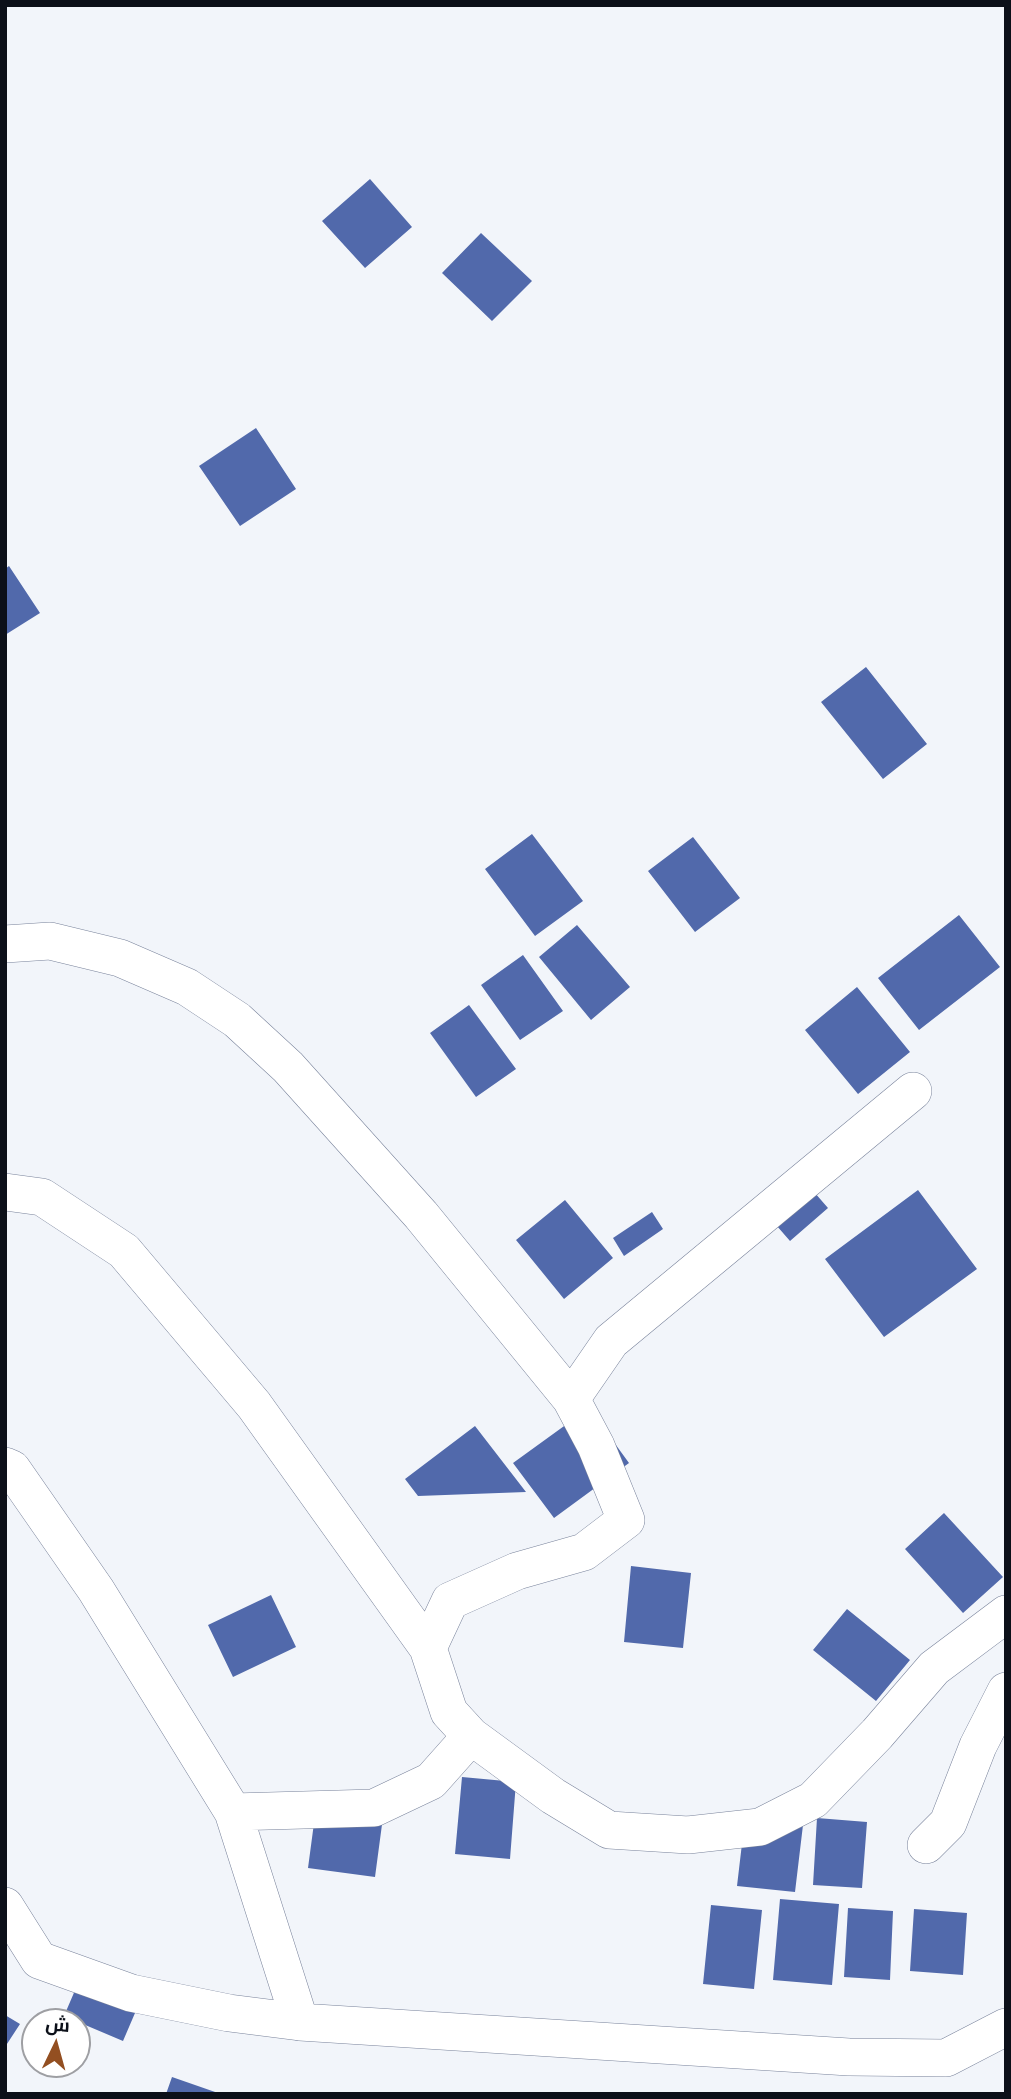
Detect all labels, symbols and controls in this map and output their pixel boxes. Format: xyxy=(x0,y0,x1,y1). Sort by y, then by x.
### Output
north arrow xyxy=(21,2008,91,2078)
text: ش xyxy=(44,2010,71,2038)

